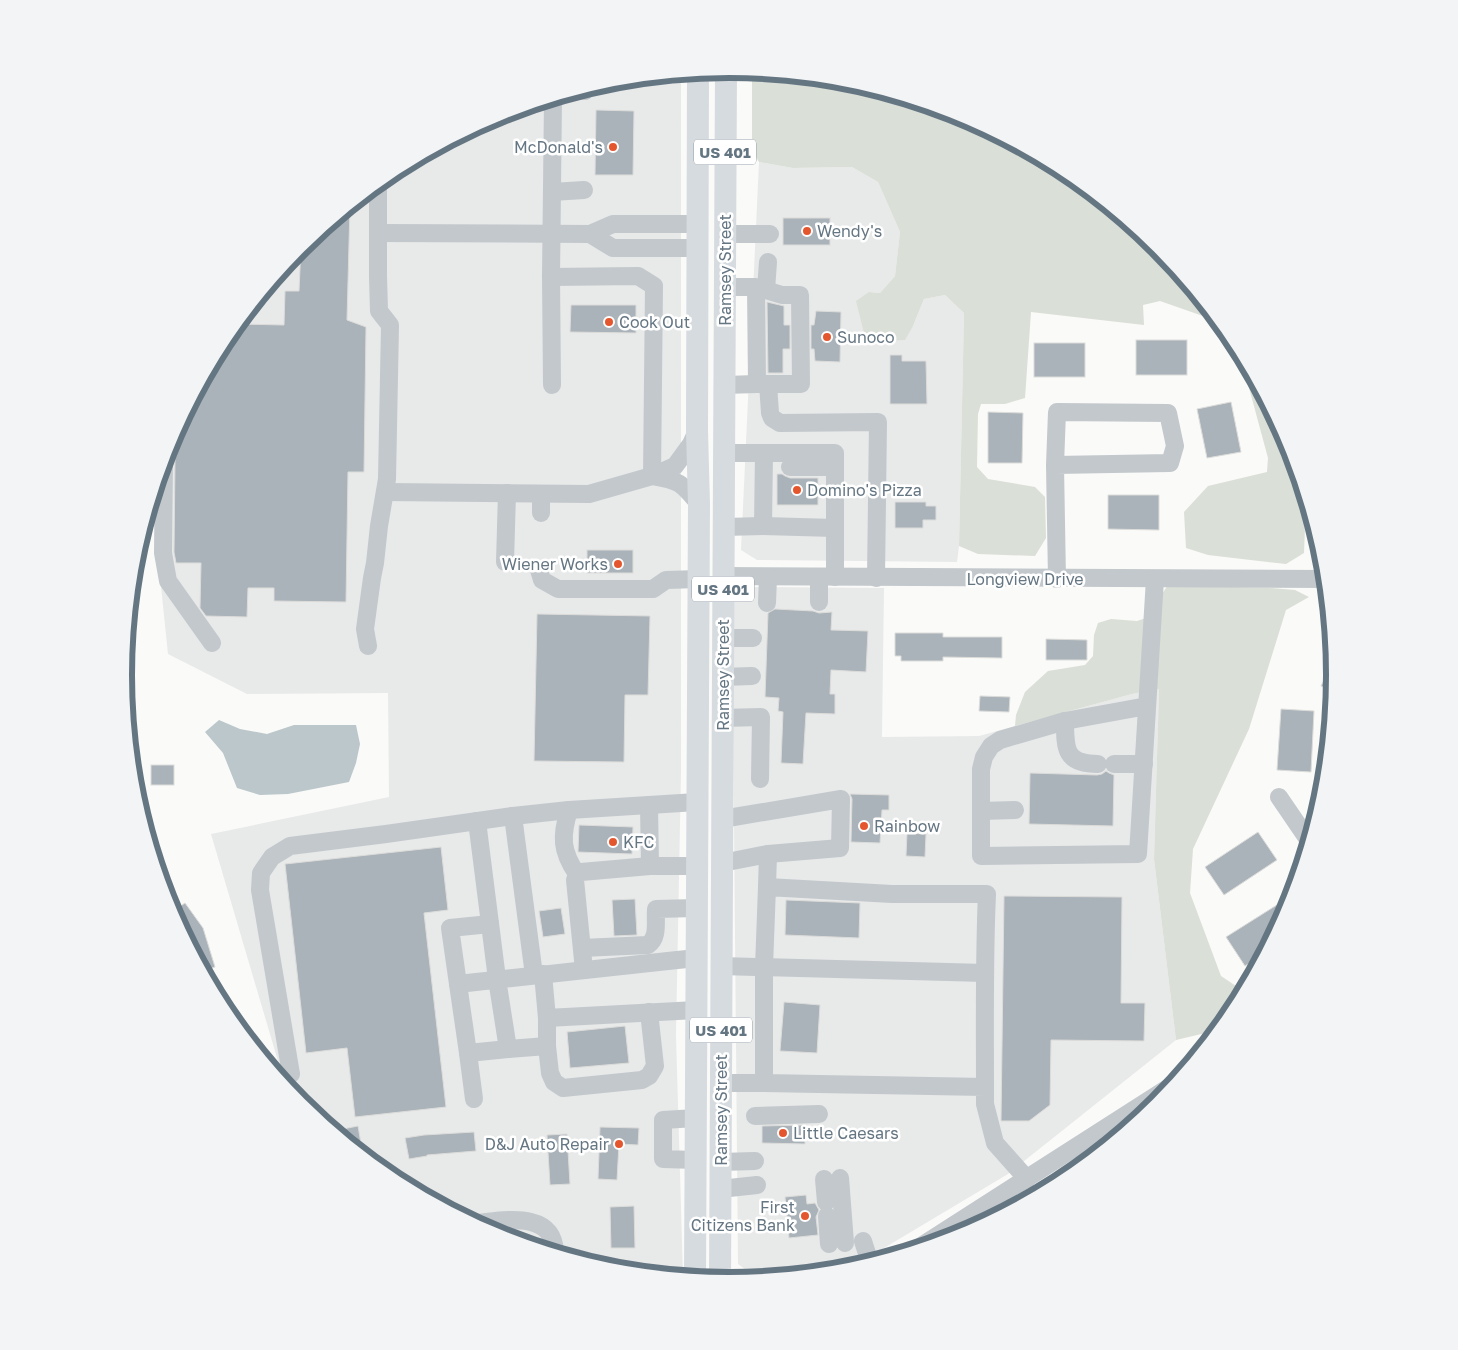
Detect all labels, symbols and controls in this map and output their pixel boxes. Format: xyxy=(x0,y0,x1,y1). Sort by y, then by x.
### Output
place label: McDonald's xyxy=(514,137,603,157)
road number: US 401 xyxy=(694,140,756,164)
marker: McDonald's xyxy=(607,141,619,153)
street label: Ramsey Street xyxy=(715,214,735,326)
place label: Wendy's xyxy=(817,221,882,241)
marker: Wendy's xyxy=(801,225,813,237)
place label: Cook Out xyxy=(619,312,690,332)
marker: Cook Out xyxy=(603,316,615,328)
place label: Sunoco xyxy=(837,327,895,347)
marker: Sunoco xyxy=(821,331,833,343)
place label: Domino's Pizza xyxy=(807,480,922,500)
marker: Domino's Pizza xyxy=(791,484,803,496)
place label: Wiener Works xyxy=(502,554,608,574)
marker: Wiener Works xyxy=(612,558,624,570)
street label: Longview Drive xyxy=(966,569,1084,589)
road number: US 401 xyxy=(692,576,754,602)
street label: Ramsey Street xyxy=(713,619,733,731)
place label: Rainbow xyxy=(874,816,940,836)
marker: Rainbow xyxy=(858,820,870,832)
place label: KFC xyxy=(623,832,654,852)
marker: KFC xyxy=(607,836,619,848)
road number: US 401 xyxy=(690,1018,752,1042)
street label: Ramsey Street xyxy=(711,1054,731,1166)
place label: Little Caesars xyxy=(793,1123,899,1143)
marker: Little Caesars xyxy=(777,1127,789,1139)
place label: D&J Auto Repair xyxy=(485,1134,609,1154)
marker: D&J Auto Repair xyxy=(613,1138,625,1150)
place label: First Citizens Bank xyxy=(691,1197,795,1235)
marker: First Citizens Bank xyxy=(799,1210,811,1222)

